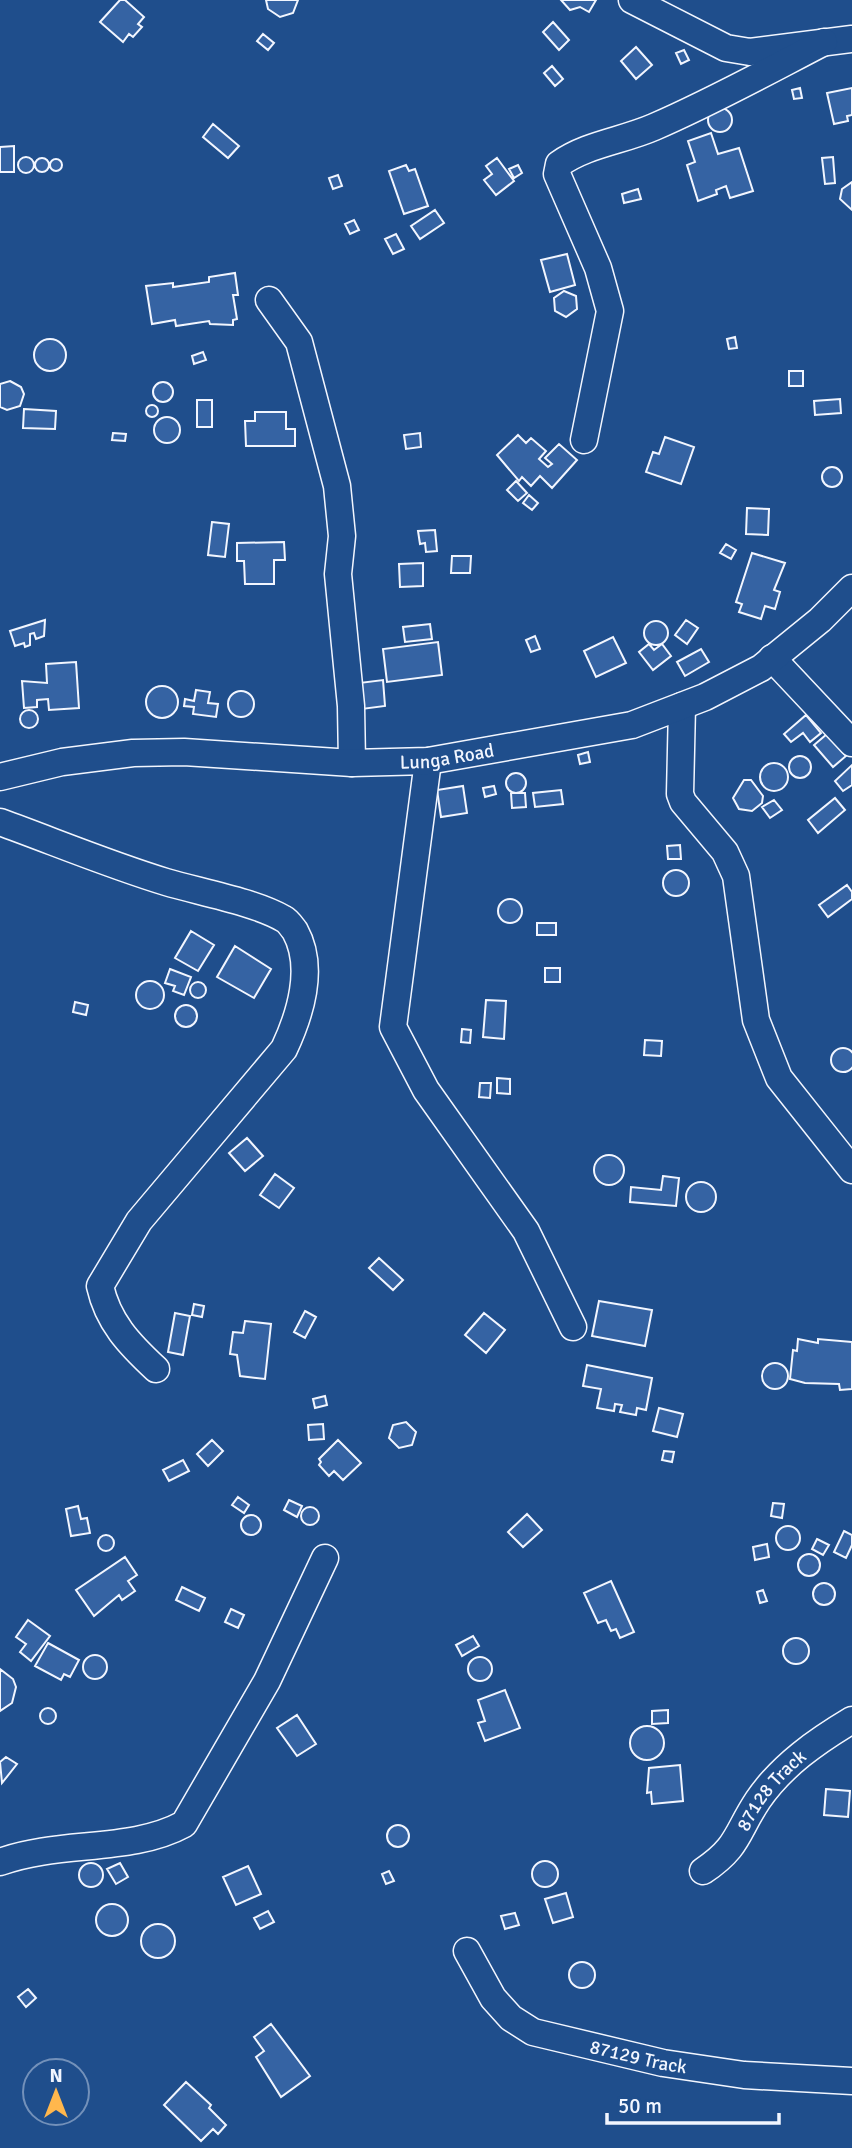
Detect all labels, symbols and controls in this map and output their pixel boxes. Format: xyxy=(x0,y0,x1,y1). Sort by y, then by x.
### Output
street label: Lunga Road xyxy=(400,739,496,775)
street label: 87128 Track xyxy=(732,1744,812,1835)
street label: 87129 Track xyxy=(587,2035,689,2079)
north arrow xyxy=(21,2057,91,2127)
text: N xyxy=(49,2064,63,2088)
scale bar xyxy=(607,2082,778,2126)
text: 50 m xyxy=(618,2093,662,2119)

